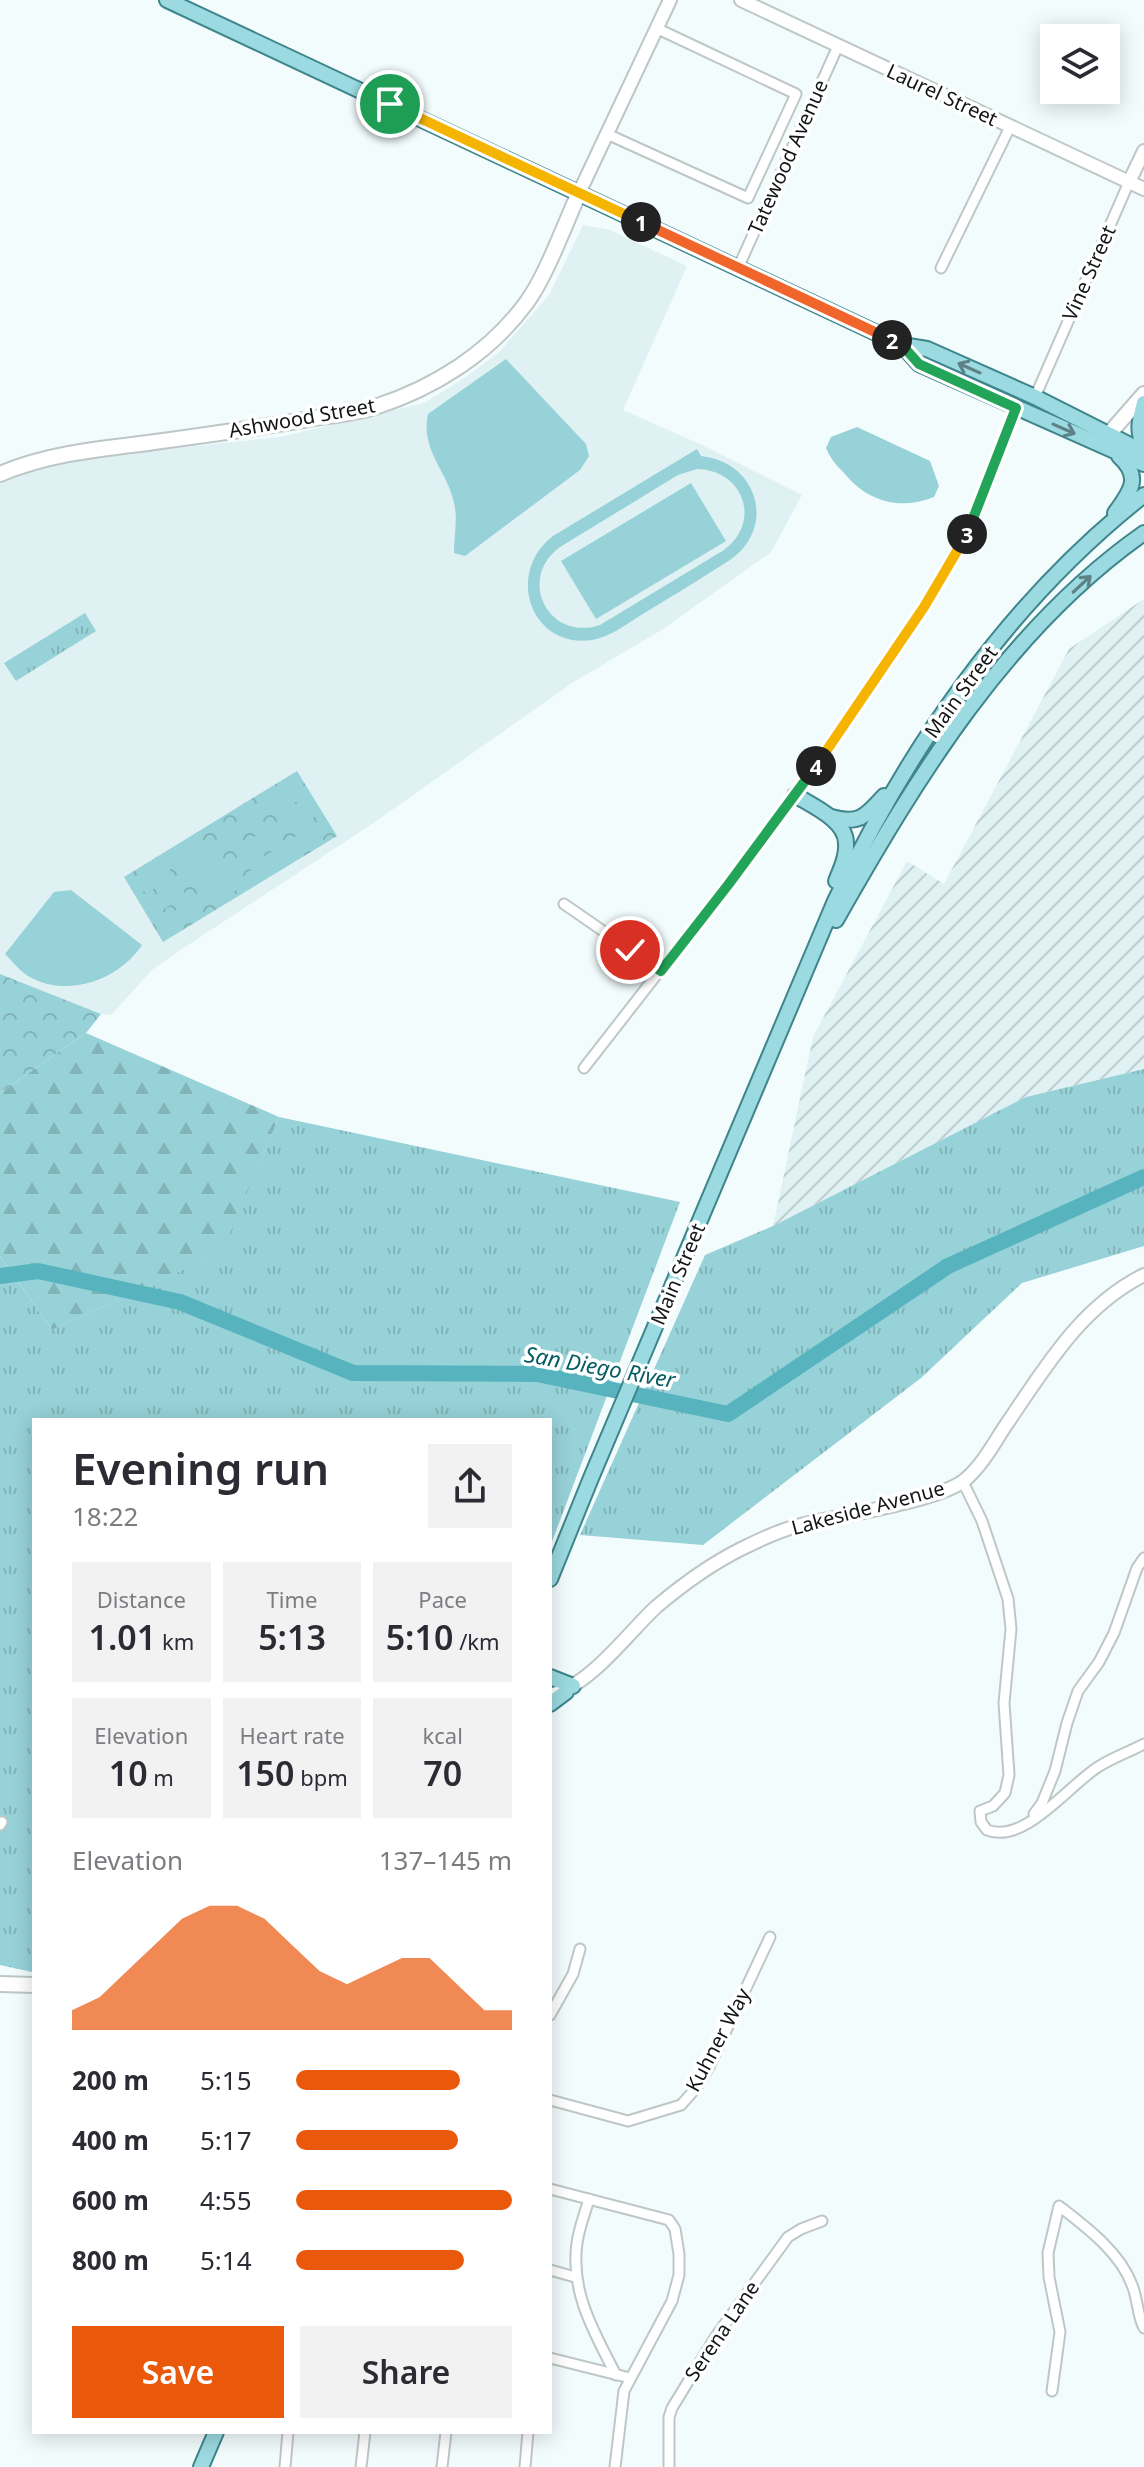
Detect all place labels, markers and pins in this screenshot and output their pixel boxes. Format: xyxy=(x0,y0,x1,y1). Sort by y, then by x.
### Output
pin xyxy=(356,70,424,138)
pin: 1 xyxy=(621,202,661,242)
pin: 2 xyxy=(872,320,912,360)
pin: 3 xyxy=(947,514,987,554)
pin: 4 xyxy=(796,746,836,786)
pin xyxy=(596,916,664,984)

